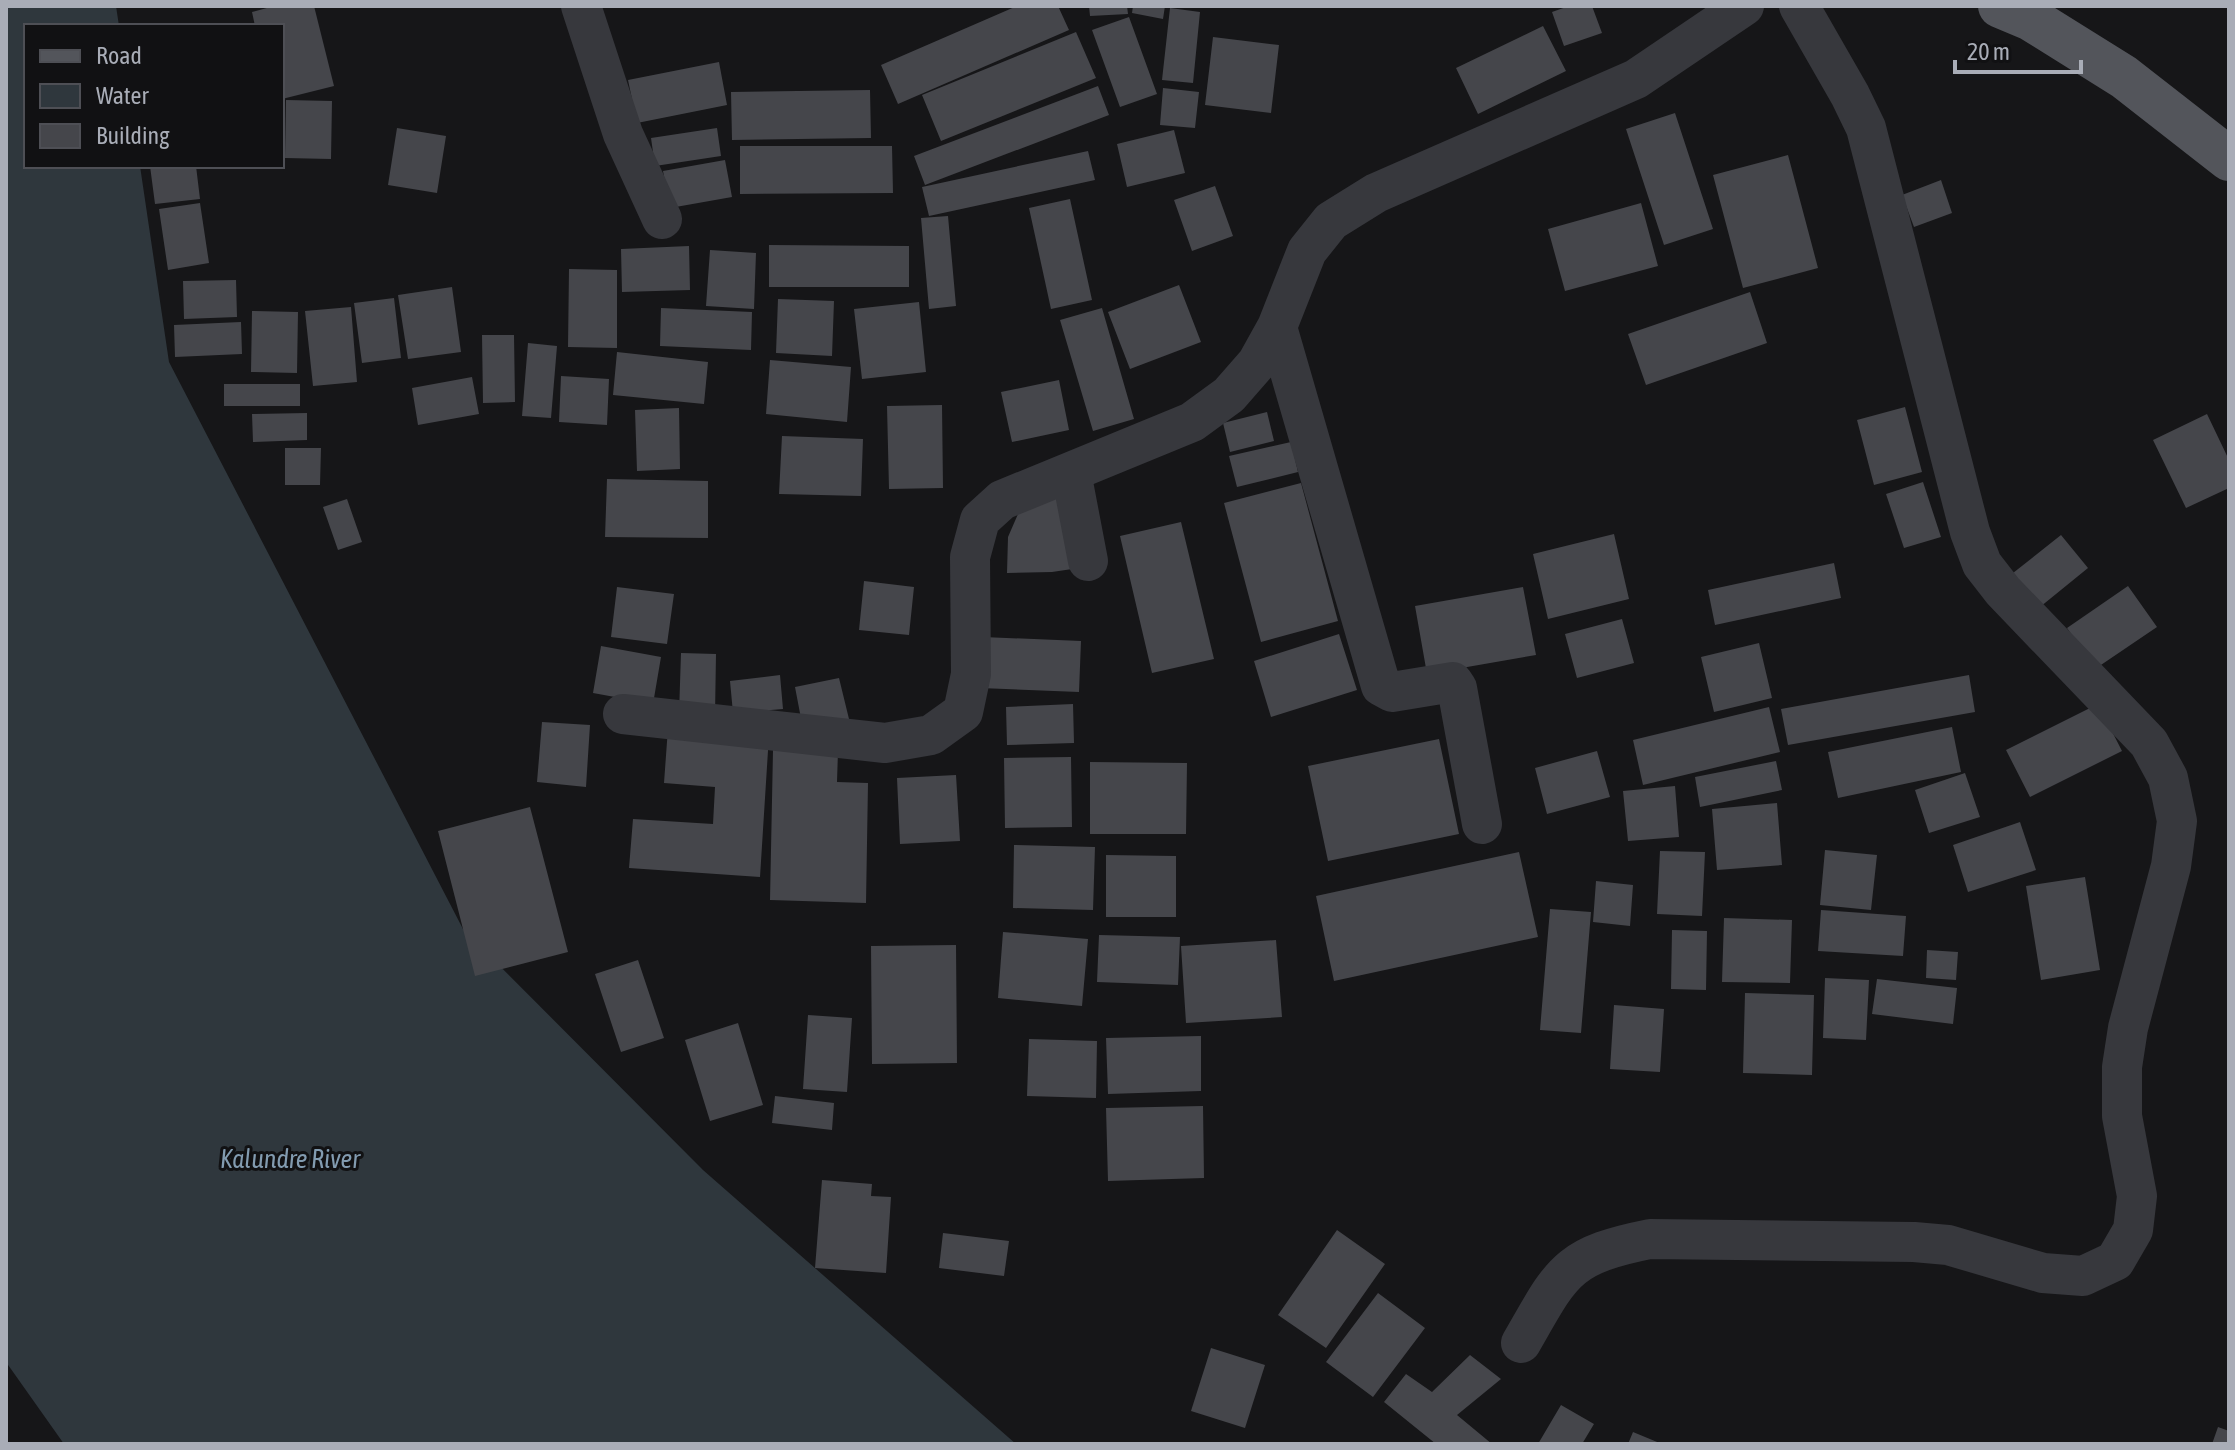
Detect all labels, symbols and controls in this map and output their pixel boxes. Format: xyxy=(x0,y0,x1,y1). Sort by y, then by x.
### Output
legend xyxy=(24,24,284,168)
scale bar xyxy=(1955,24,2081,74)
text: 20 m xyxy=(1967,38,2010,65)
text: Road xyxy=(96,42,142,69)
text: Water xyxy=(96,82,149,109)
text: Building xyxy=(96,122,170,149)
water label: Kalundre River xyxy=(220,1144,361,1174)

